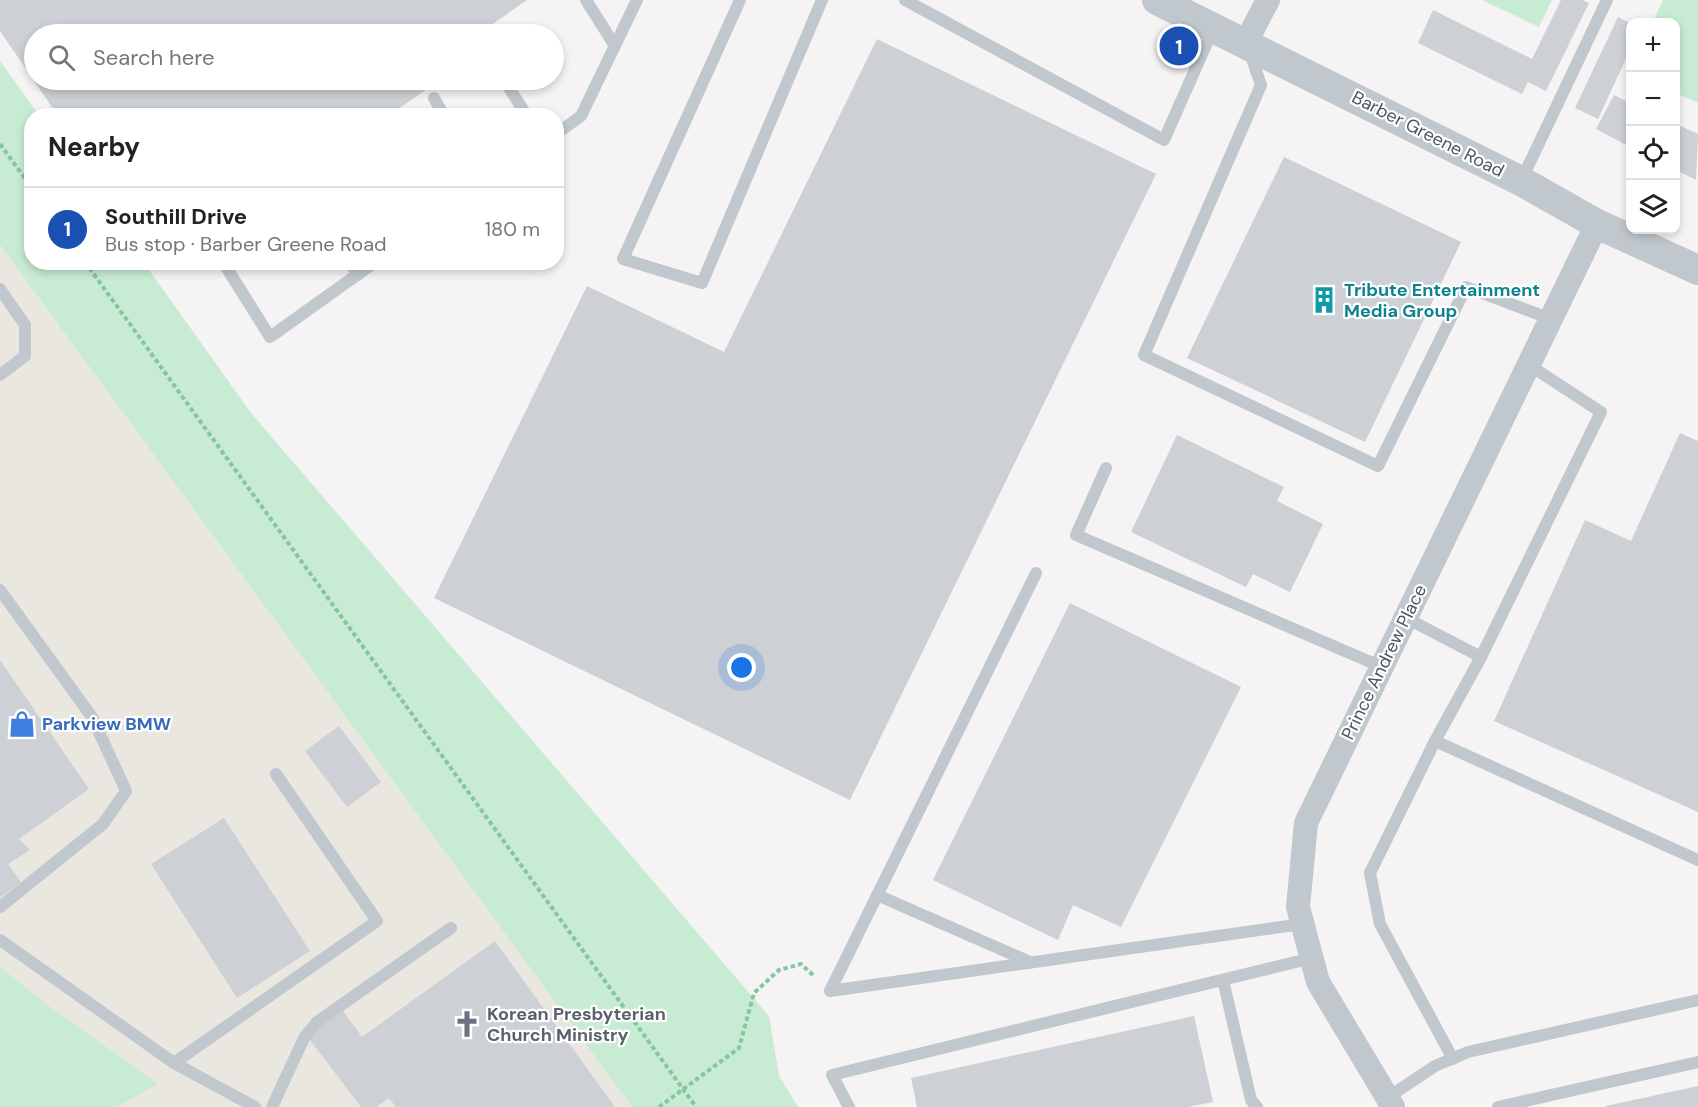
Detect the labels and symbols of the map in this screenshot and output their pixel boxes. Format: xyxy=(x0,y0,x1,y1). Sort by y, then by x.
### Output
pin: 1 xyxy=(1160,24,1198,68)
street label: Barber Greene Road xyxy=(1348,85,1508,183)
place label: Tribute Entertainment Media Group xyxy=(1344,278,1540,323)
building icon: Tribute Entertainment Media Group xyxy=(1309,285,1339,315)
street label: Prince Andrew Place xyxy=(1336,580,1432,744)
your location xyxy=(727,653,756,682)
shop icon: Parkview BMW xyxy=(7,709,37,739)
place label: Parkview BMW xyxy=(42,712,171,736)
place label: Korean Presbyterian Church Ministry xyxy=(487,1002,666,1047)
church icon: Korean Presbyterian Church Ministry xyxy=(452,1009,482,1039)

